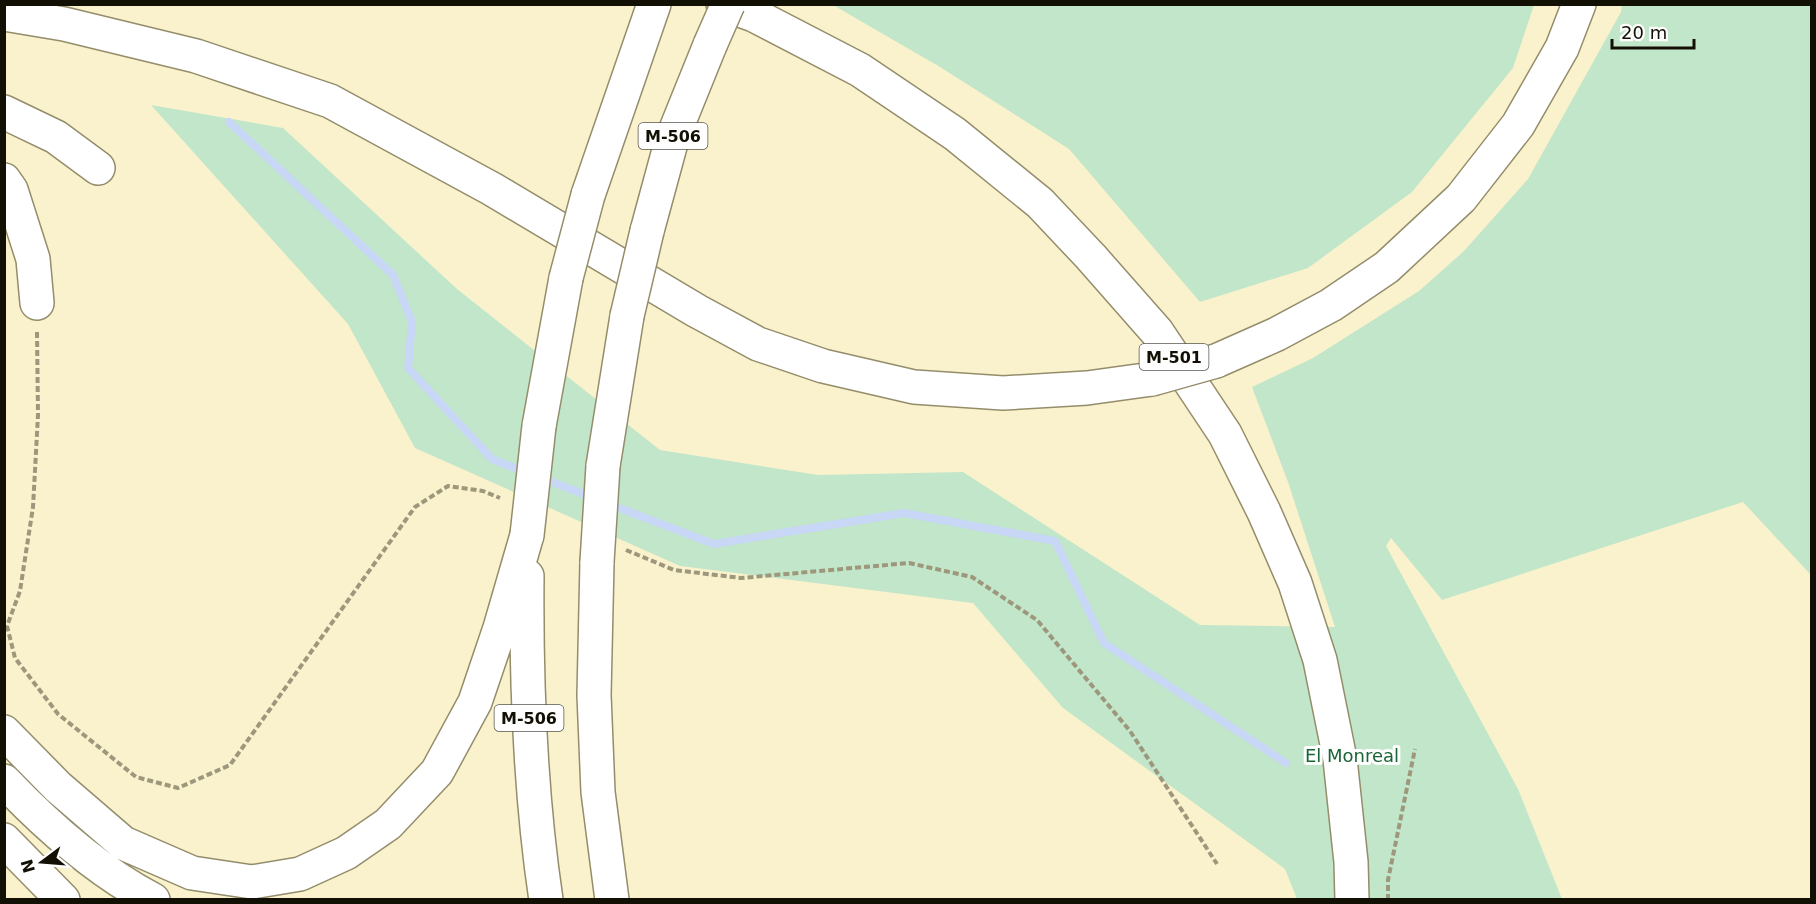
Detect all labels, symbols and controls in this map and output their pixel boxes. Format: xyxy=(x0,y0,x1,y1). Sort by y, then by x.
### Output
scale bar xyxy=(1612,12,1694,50)
text: 20 m xyxy=(1621,22,1667,43)
road number: M-506 xyxy=(638,123,708,149)
road number: M-501 xyxy=(1140,344,1208,370)
road number: M-506 xyxy=(494,705,564,731)
park label: El Monreal xyxy=(1305,745,1399,766)
north arrow xyxy=(12,832,72,892)
text: N xyxy=(17,857,39,875)

